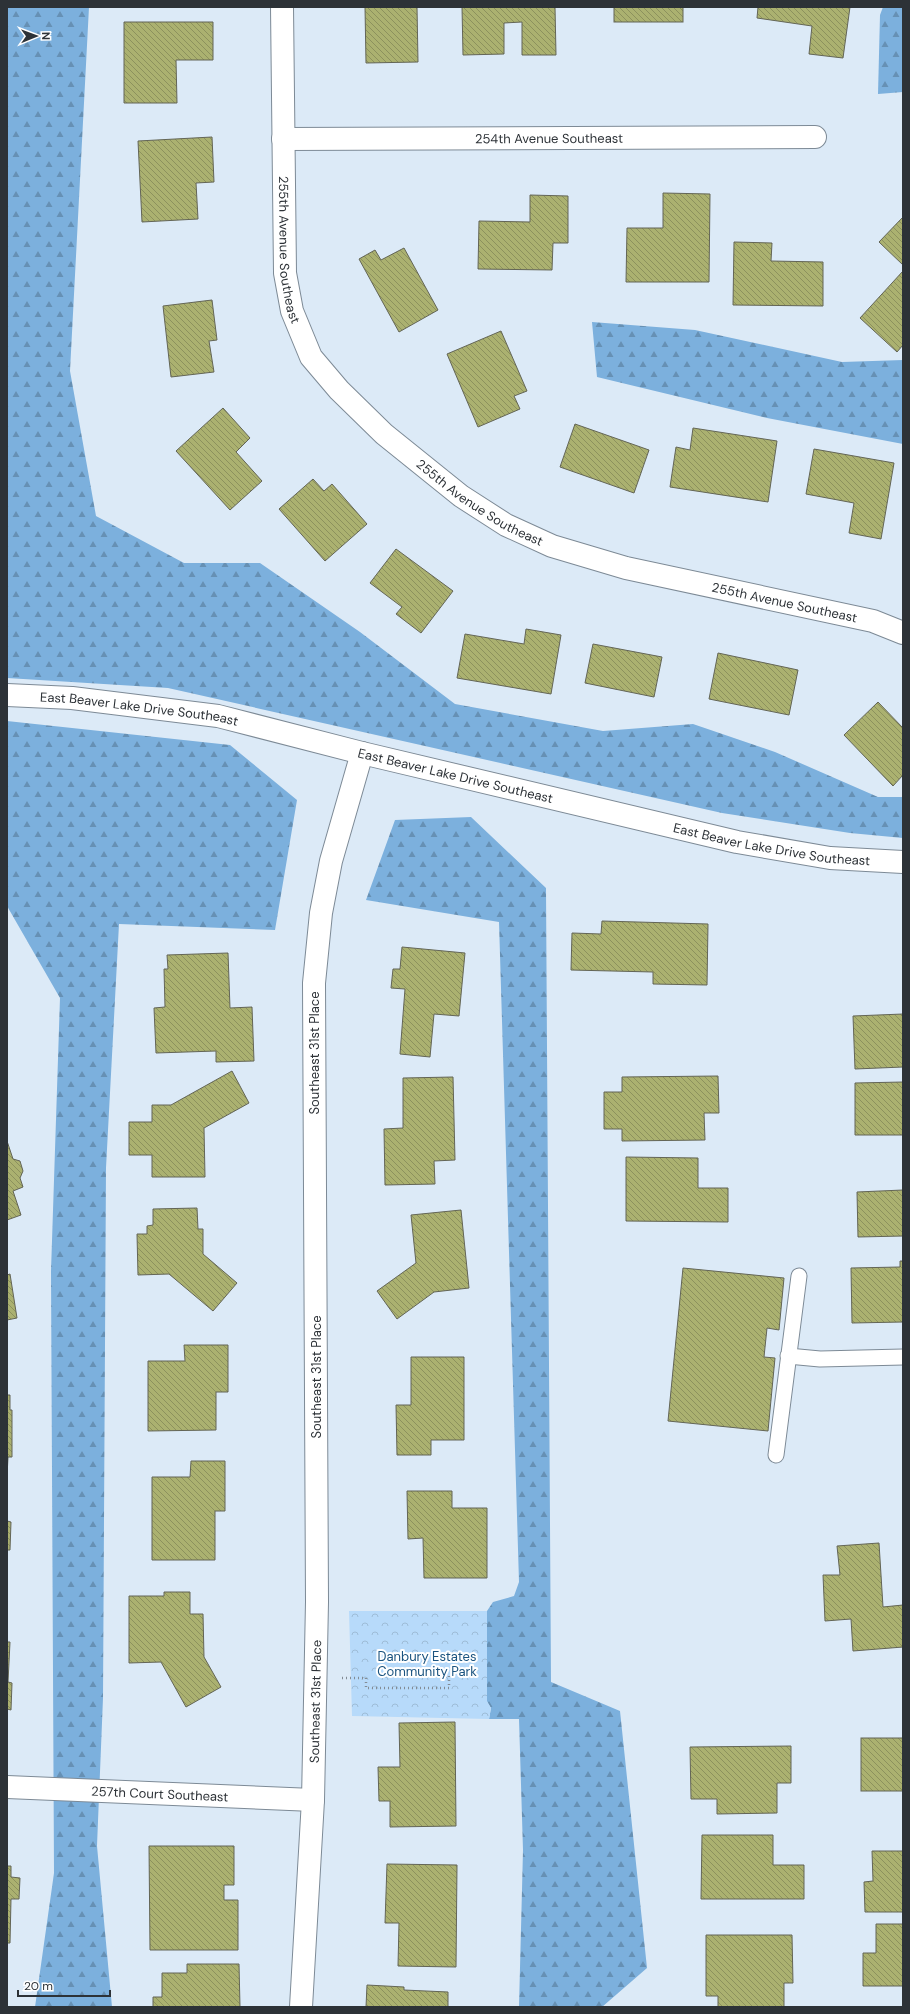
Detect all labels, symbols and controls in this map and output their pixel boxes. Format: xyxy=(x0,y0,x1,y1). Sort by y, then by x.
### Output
north arrow xyxy=(16,16,56,56)
text: N xyxy=(39,32,53,40)
street label: 254th Avenue Southeast xyxy=(475,130,623,147)
street label: 255th Avenue Southeast xyxy=(275,176,304,326)
street label: 255th Avenue Southeast xyxy=(413,456,546,550)
street label: 255th Avenue Southeast xyxy=(710,579,859,626)
street label: East Beaver Lake Drive Southeast xyxy=(40,689,240,730)
street label: East Beaver Lake Drive Southeast xyxy=(356,744,555,807)
street label: East Beaver Lake Drive Southeast xyxy=(671,819,871,869)
street label: Southeast 31st Place xyxy=(306,991,323,1115)
street label: Southeast 31st Place xyxy=(308,1315,325,1439)
street label: Southeast 31st Place xyxy=(306,1640,325,1763)
park label: Danbury Estates Community Park xyxy=(377,1648,477,1680)
street label: 257th Court Southeast xyxy=(91,1783,229,1805)
scale bar xyxy=(18,1972,110,1998)
text: 20 m xyxy=(24,1978,53,1994)

